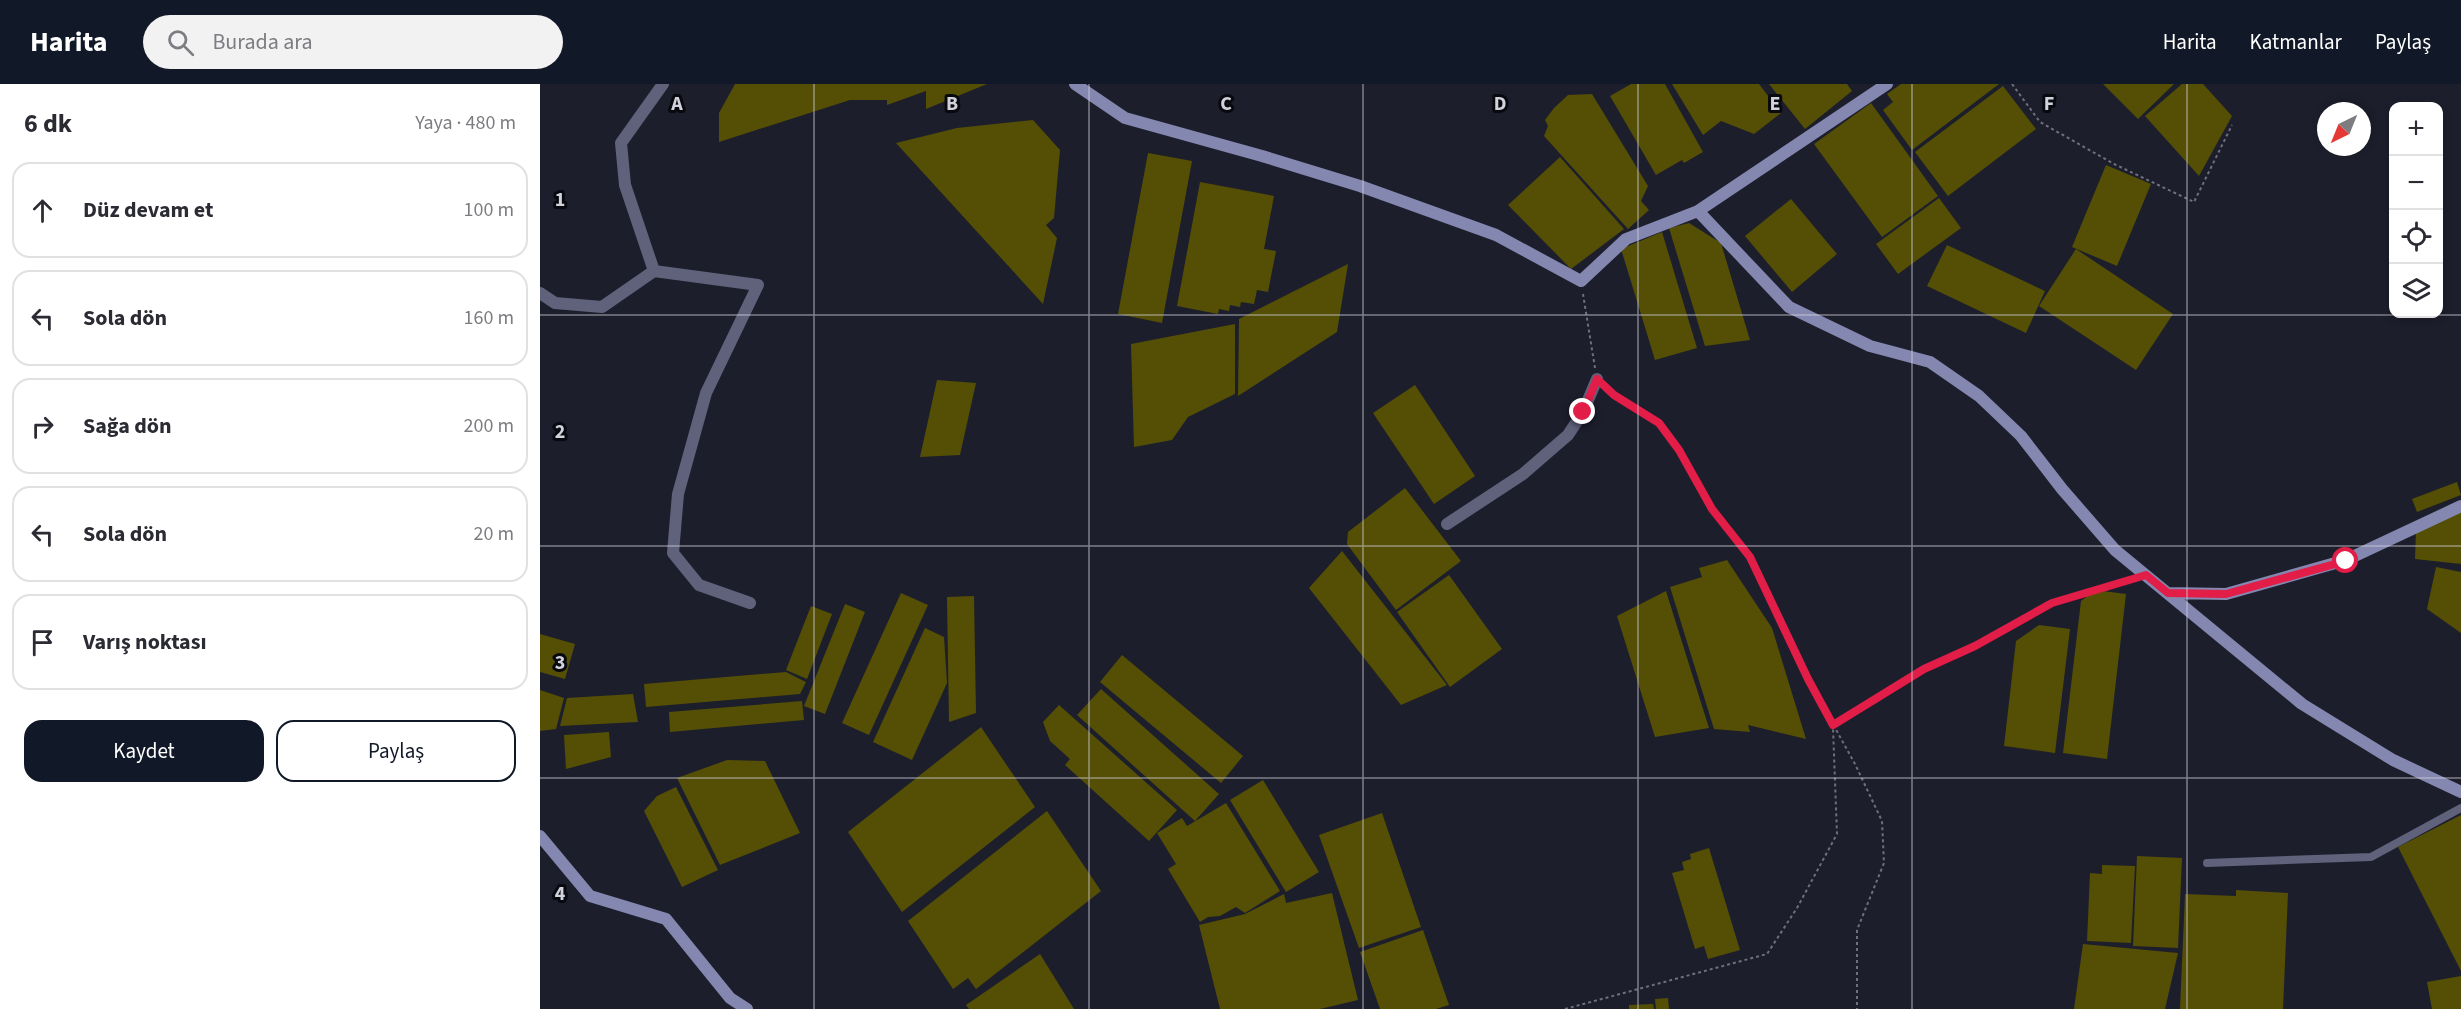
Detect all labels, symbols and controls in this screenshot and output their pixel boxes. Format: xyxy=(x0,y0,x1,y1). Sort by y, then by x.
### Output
search box xyxy=(143,15,563,69)
text: Harita xyxy=(30,22,107,62)
icon: search xyxy=(164,26,197,59)
text: Burada ara xyxy=(212,26,313,58)
text: Harita xyxy=(2163,27,2217,57)
text: Katmanlar xyxy=(2250,27,2342,57)
text: Paylaş xyxy=(2375,27,2431,57)
text: A xyxy=(670,90,683,118)
text: B xyxy=(946,90,958,118)
text: C xyxy=(1220,90,1232,118)
text: D xyxy=(1494,90,1506,118)
text: E xyxy=(1770,90,1780,118)
text: F xyxy=(2044,90,2054,118)
north arrow xyxy=(2317,102,2371,156)
map controls xyxy=(2389,102,2443,318)
button: + xyxy=(2389,102,2443,156)
text: 6 dk xyxy=(24,105,72,142)
text: Yaya · 480 m xyxy=(415,109,516,137)
button: − xyxy=(2389,156,2443,210)
text: 1 xyxy=(555,186,565,214)
icon: ahead xyxy=(26,194,59,227)
text: Düz devam et xyxy=(83,194,213,226)
text: 100 m xyxy=(464,196,514,224)
button: locate xyxy=(2389,210,2443,264)
button: layers xyxy=(2389,264,2443,318)
icon: left xyxy=(26,302,59,335)
text: Sola dön xyxy=(83,302,167,334)
text: 160 m xyxy=(464,304,514,332)
route end xyxy=(1569,398,1595,424)
icon: right xyxy=(26,410,59,443)
text: Sağa dön xyxy=(83,410,172,442)
text: 200 m xyxy=(464,412,514,440)
text: 2 xyxy=(555,418,565,446)
icon: left xyxy=(26,518,59,551)
text: Sola dön xyxy=(83,518,167,550)
text: 20 m xyxy=(474,520,514,548)
route start xyxy=(2332,547,2358,573)
icon: arrive xyxy=(26,626,59,659)
text: Varış noktası xyxy=(83,626,207,658)
text: 3 xyxy=(555,649,565,677)
button: Kaydet xyxy=(24,720,264,782)
button: Paylaş xyxy=(276,720,516,782)
text: 4 xyxy=(555,880,566,908)

